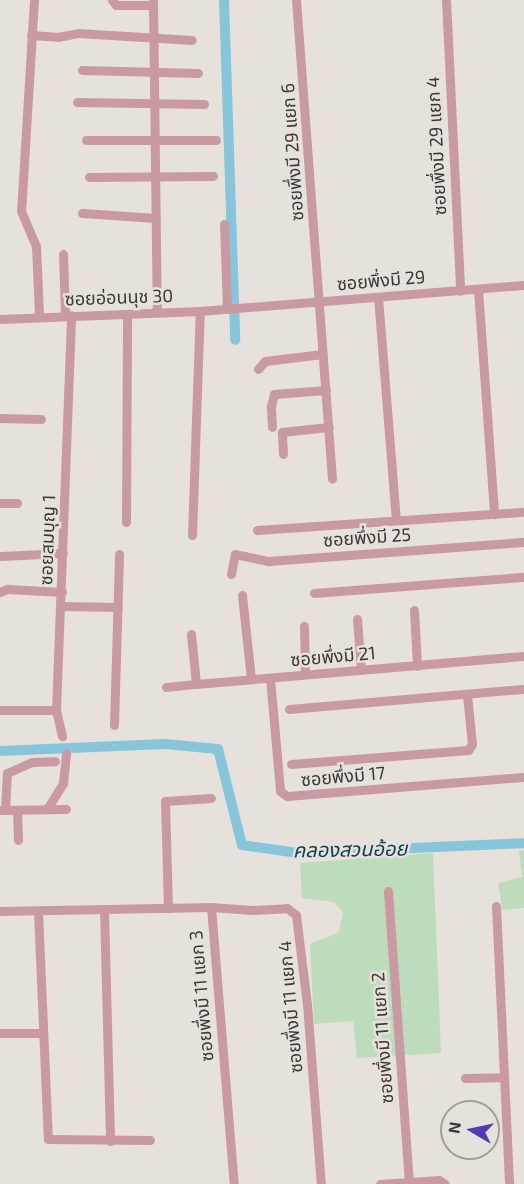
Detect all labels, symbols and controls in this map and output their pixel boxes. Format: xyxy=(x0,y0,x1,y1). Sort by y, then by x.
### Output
street label: ซอยพึ่งมี 29 แยก 4 xyxy=(422,76,450,216)
street label: ซอยพึ่งมี 29 แยก 6 xyxy=(276,82,308,222)
street label: ซอยพึ่งมี 29 xyxy=(336,265,426,295)
street label: ซอยอ่อนนุช 30 xyxy=(64,284,174,310)
street label: ซอยสมบุญ 1 xyxy=(35,494,59,586)
street label: ซอยพึ่งมี 25 xyxy=(322,523,412,551)
street label: ซอยพึ่งมี 21 xyxy=(289,642,377,670)
street label: ซอยพึ่งมี 17 xyxy=(300,762,386,790)
water label: คลองสวนอ้อย xyxy=(293,836,407,862)
street label: ซอยพึ่งมี 11 แยก 3 xyxy=(184,929,218,1063)
street label: ซอยพึ่งมี 11 แยก 4 xyxy=(273,940,307,1074)
street label: ซอยพึ่งมี 11 แยก 2 xyxy=(367,971,397,1105)
north arrow xyxy=(440,1100,500,1160)
text: N xyxy=(443,1120,464,1135)

